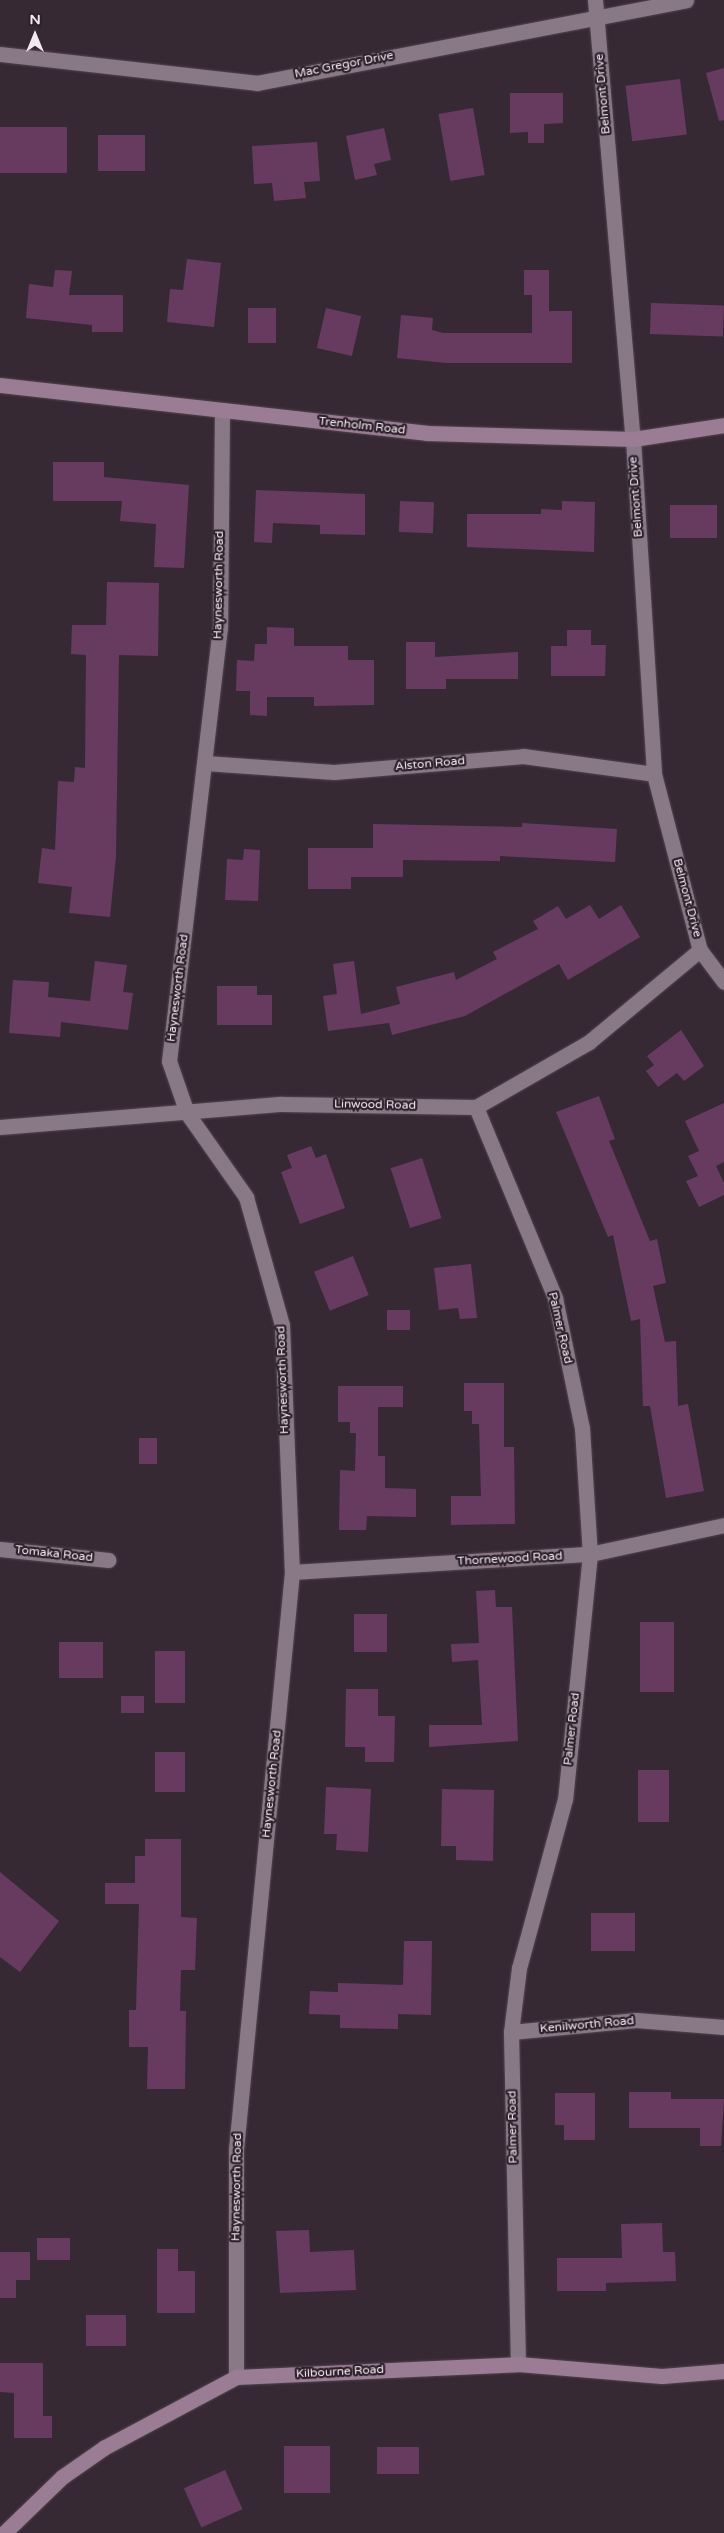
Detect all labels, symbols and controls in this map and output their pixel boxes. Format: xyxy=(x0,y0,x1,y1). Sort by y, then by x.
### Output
north arrow xyxy=(10,10,60,60)
text: N xyxy=(29,11,41,28)
street label: Mac Gregor Drive xyxy=(293,48,395,82)
street label: Belmont Drive xyxy=(592,53,614,135)
street label: Trenholm Road xyxy=(318,414,406,438)
street label: Belmont Drive xyxy=(626,456,646,538)
street label: Haynesworth Road xyxy=(211,531,227,639)
street label: Alston Road xyxy=(395,754,465,774)
street label: Belmont Drive xyxy=(670,857,704,939)
street label: Haynesworth Road xyxy=(164,933,192,1043)
street label: Linwood Road xyxy=(334,1097,416,1113)
street label: Palmer Road xyxy=(545,1291,575,1365)
street label: Haynesworth Road xyxy=(274,1326,292,1434)
street label: Tomaka Road xyxy=(14,1543,94,1565)
street label: Thornewood Road xyxy=(457,1549,563,1569)
street label: Palmer Road xyxy=(561,1692,583,1766)
street label: Haynesworth Road xyxy=(259,1729,285,1839)
street label: Kenilworth Road xyxy=(539,2014,635,2036)
street label: Palmer Road xyxy=(505,2090,521,2164)
street label: Haynesworth Road xyxy=(229,2133,245,2241)
street label: Kilbourne Road xyxy=(296,2363,384,2381)

